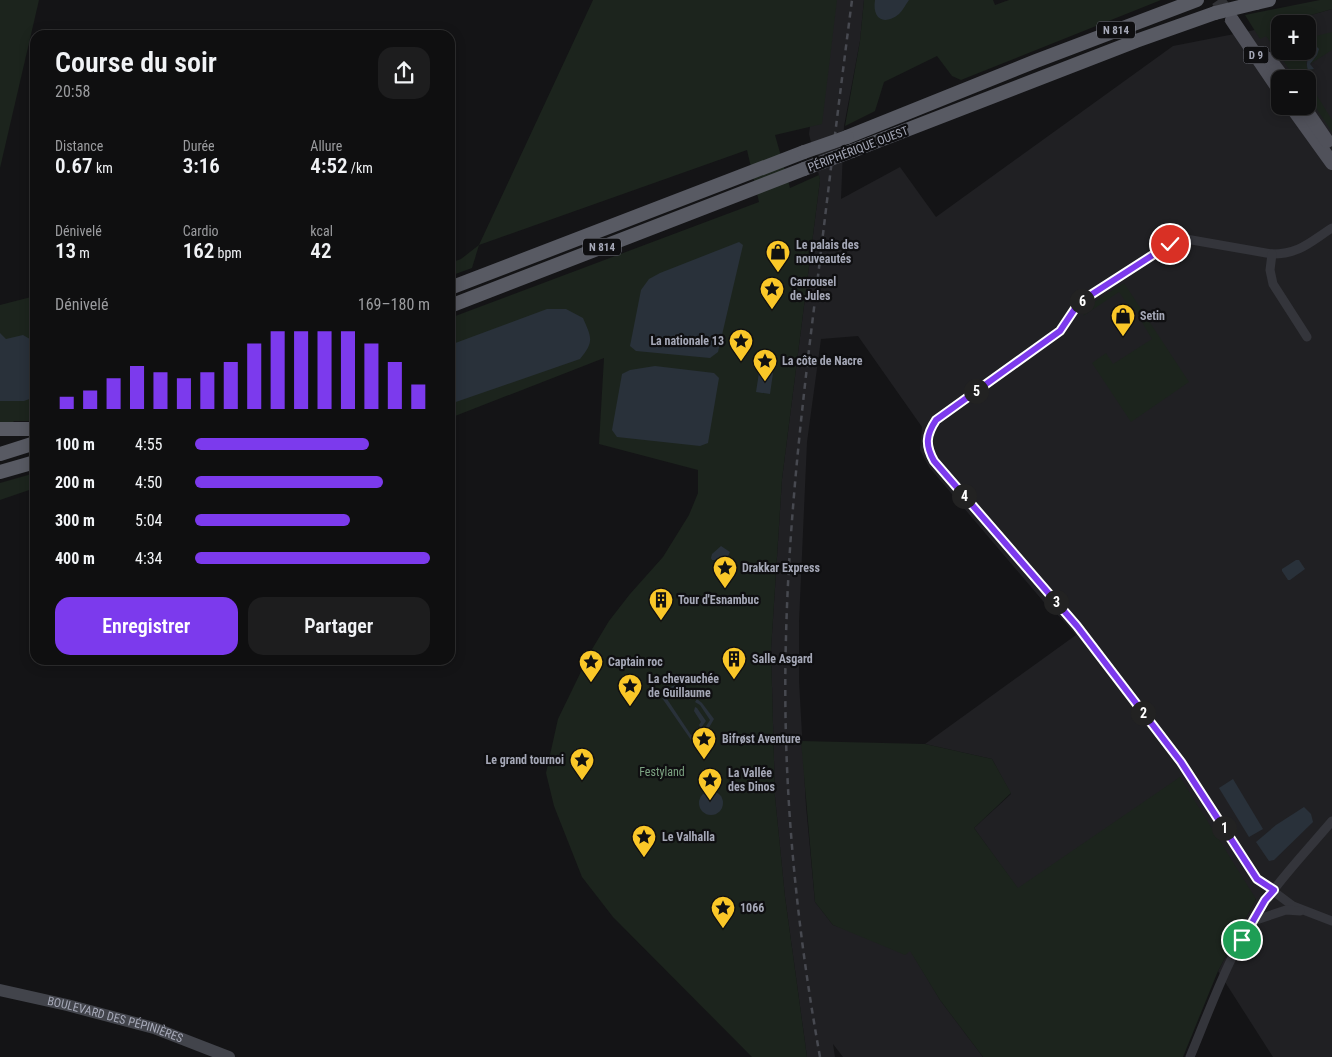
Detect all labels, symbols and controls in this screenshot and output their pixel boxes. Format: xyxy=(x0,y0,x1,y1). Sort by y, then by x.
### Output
map controls xyxy=(1271,15,1316,115)
button: + xyxy=(1271,15,1316,60)
road number: N 814 xyxy=(1097,22,1135,38)
text: Course du soir xyxy=(55,46,217,79)
road number: D 9 xyxy=(1244,46,1268,64)
button: share xyxy=(378,47,430,99)
button: − xyxy=(1271,70,1316,115)
text: 20:58 xyxy=(55,82,90,101)
street label: PÉRIPHÉRIQUE OUEST xyxy=(805,122,910,175)
text: Distance xyxy=(55,138,103,154)
text: Durée xyxy=(183,138,215,154)
text: Allure xyxy=(310,138,342,154)
text: 0.67 xyxy=(55,154,93,178)
text: 3:16 xyxy=(183,154,220,178)
text: 4:52 xyxy=(310,154,348,178)
text: km xyxy=(93,160,113,176)
text: /km xyxy=(348,160,373,176)
text: Dénivelé xyxy=(55,223,102,239)
text: Cardio xyxy=(183,223,219,239)
text: kcal xyxy=(310,223,333,239)
pin xyxy=(1149,223,1191,265)
icon: check xyxy=(1156,230,1184,258)
road number: N 814 xyxy=(583,238,621,256)
place label: Le palais des nouveautés xyxy=(796,238,859,266)
text: 13 xyxy=(55,239,76,263)
text: 162 xyxy=(183,239,214,263)
text: 42 xyxy=(310,239,331,263)
shop icon: Le palais des nouveautés xyxy=(765,239,791,273)
text: m xyxy=(76,245,90,261)
text: bpm xyxy=(214,245,242,261)
place label: Carrousel de Jules xyxy=(790,275,836,303)
place icon: Carrousel de Jules xyxy=(759,276,785,310)
pin: 6 xyxy=(1070,288,1094,314)
text: 6 xyxy=(1079,293,1086,309)
text: Dénivelé xyxy=(55,295,108,314)
text: 169–180 m xyxy=(358,295,430,314)
shop icon: Setin xyxy=(1110,303,1136,337)
place label: Setin xyxy=(1140,309,1165,323)
place icon: La nationale 13 xyxy=(728,328,754,362)
place label: La nationale 13 xyxy=(650,334,724,348)
place icon: La côte de Nacre xyxy=(752,348,778,382)
place label: La côte de Nacre xyxy=(782,354,863,368)
pin: 5 xyxy=(964,378,988,404)
text: 5 xyxy=(973,383,980,399)
text: 100 m xyxy=(55,435,95,454)
text: 4:55 xyxy=(135,435,162,454)
text: 200 m xyxy=(55,473,95,492)
text: 4:50 xyxy=(135,473,162,492)
pin: 4 xyxy=(952,484,976,508)
text: 4 xyxy=(961,488,968,504)
text: 300 m xyxy=(55,511,95,530)
text: 5:04 xyxy=(135,511,162,530)
text: 400 m xyxy=(55,549,95,568)
text: 4:34 xyxy=(135,549,162,568)
place icon: Drakkar Express xyxy=(712,555,738,589)
place label: Drakkar Express xyxy=(742,561,820,575)
building icon: Tour d'Esnambuc xyxy=(648,587,674,621)
pin: 3 xyxy=(1044,590,1068,614)
place label: Tour d'Esnambuc xyxy=(678,593,759,607)
text: 3 xyxy=(1053,594,1060,610)
button: Enregistrer xyxy=(55,597,238,655)
button: Partager xyxy=(248,597,430,655)
building icon: Salle Asgard xyxy=(721,646,747,680)
place icon: Captain roc xyxy=(578,649,604,683)
place label: Salle Asgard xyxy=(752,652,813,666)
place label: Captain roc xyxy=(608,655,663,669)
place label: La chevauchée de Guillaume xyxy=(648,672,719,700)
place icon: La chevauchée de Guillaume xyxy=(617,673,643,707)
pin: 2 xyxy=(1130,700,1156,726)
text: 2 xyxy=(1140,705,1147,721)
place icon: Bifrøst Aventure xyxy=(691,726,717,760)
place label: Bifrøst Aventure xyxy=(722,732,801,746)
place icon: Le grand tournoi xyxy=(569,747,595,781)
place label: Le grand tournoi xyxy=(485,753,564,767)
park label: Festyland xyxy=(639,765,685,779)
place label: La Vallée des Dinos xyxy=(728,766,776,794)
place icon: La Vallée des Dinos xyxy=(697,767,723,801)
pin: 1 xyxy=(1212,816,1236,840)
text: 1 xyxy=(1221,820,1228,836)
place icon: Le Valhalla xyxy=(631,824,657,858)
place label: Le Valhalla xyxy=(662,830,715,844)
place icon: 1066 xyxy=(710,895,736,929)
place label: 1066 xyxy=(740,901,764,915)
pin xyxy=(1221,919,1263,961)
icon: arrive xyxy=(1228,926,1256,954)
street label: BOULEVARD DES PÉPINIÈRES xyxy=(46,994,185,1046)

